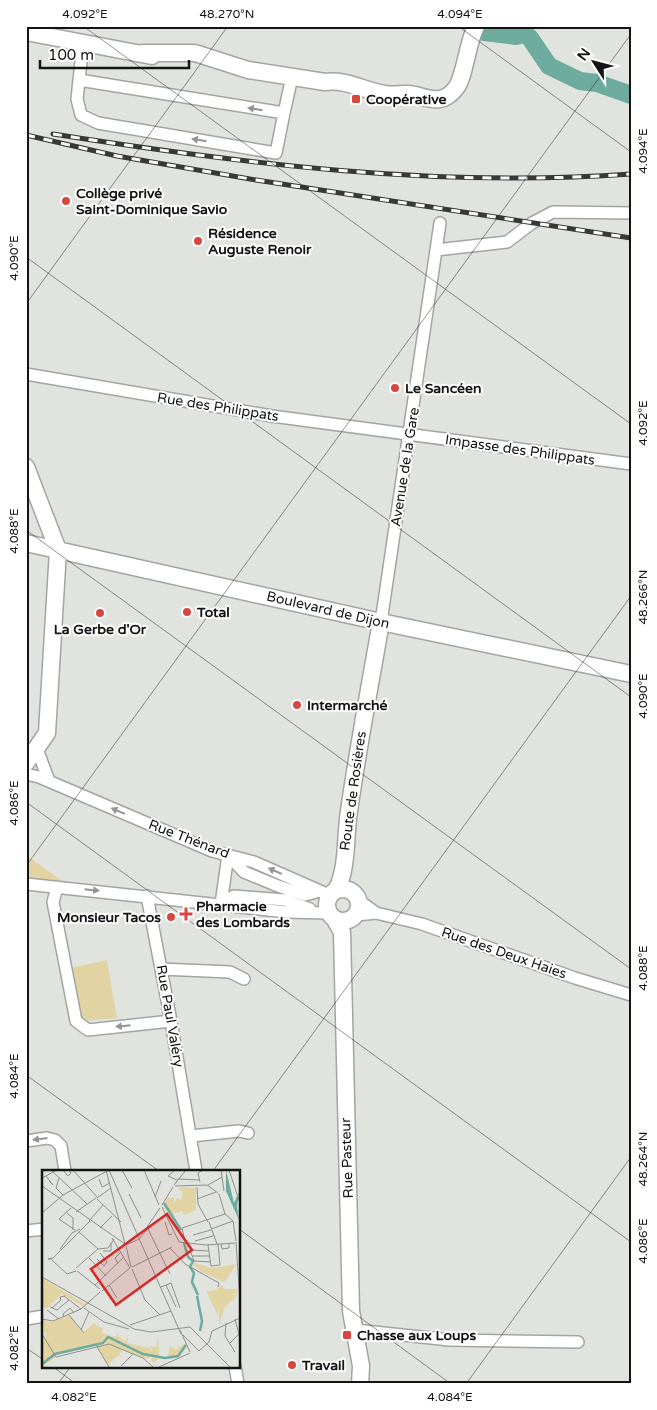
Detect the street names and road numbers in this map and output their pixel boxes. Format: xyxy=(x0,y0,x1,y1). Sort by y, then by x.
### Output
street label: Rue des Philippats xyxy=(156,389,280,425)
street label: Avenue de la Gare xyxy=(387,406,423,528)
street label: Impasse des Philippats xyxy=(444,431,596,469)
street label: Boulevard de Dijon xyxy=(265,588,391,632)
street label: Route de Rosières xyxy=(336,730,370,852)
street label: Rue Thénard xyxy=(146,816,232,862)
street label: Rue des Deux Haies xyxy=(439,924,569,983)
street label: Rue Paul Valéry xyxy=(153,963,187,1069)
street label: Rue Pasteur xyxy=(337,1117,357,1199)

